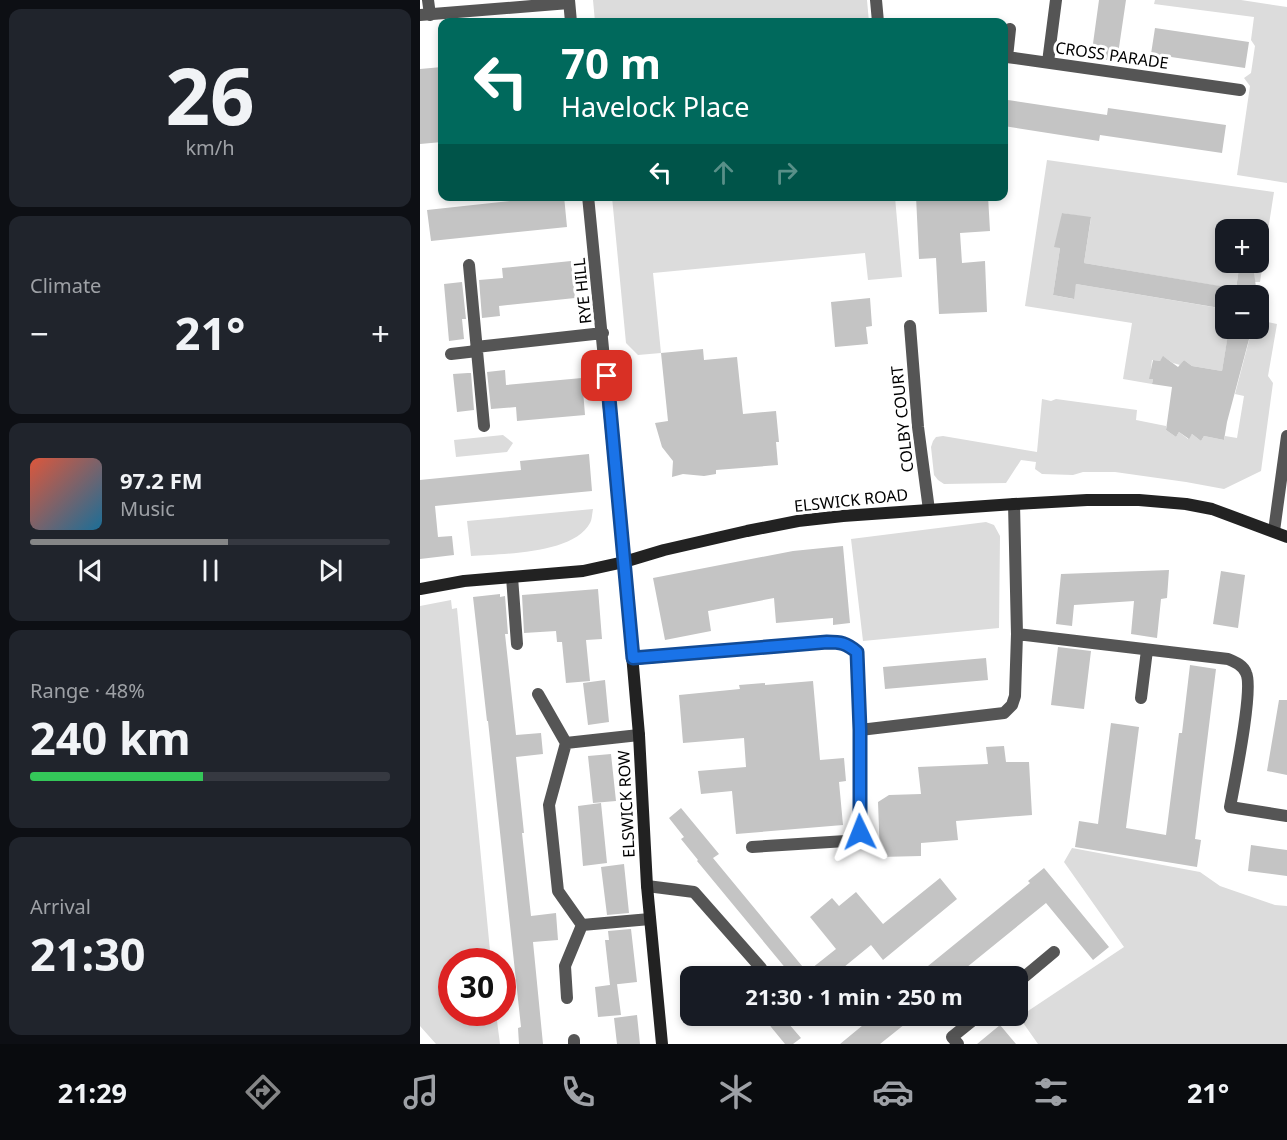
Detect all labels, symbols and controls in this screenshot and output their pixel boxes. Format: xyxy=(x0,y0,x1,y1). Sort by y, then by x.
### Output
text: 70 m xyxy=(561,34,661,91)
street label: CROSS PARADE xyxy=(1054,36,1170,74)
text: 26 xyxy=(165,42,255,148)
icon: left xyxy=(462,42,540,120)
text: Havelock Place xyxy=(561,88,749,125)
text: km/h xyxy=(185,134,235,161)
icon: left xyxy=(644,156,677,189)
icon: ahead xyxy=(707,156,740,189)
icon: right xyxy=(770,156,803,189)
map controls xyxy=(1215,219,1269,339)
button: + xyxy=(1215,219,1269,273)
street label: RYE HILL xyxy=(568,257,596,325)
text: Climate xyxy=(30,272,101,299)
button: − xyxy=(1215,285,1269,339)
text: 21° xyxy=(175,302,245,363)
text: − xyxy=(30,311,49,356)
text: + xyxy=(371,311,390,356)
pin xyxy=(581,350,632,401)
icon: arrive xyxy=(590,359,623,392)
street label: COLBY COURT xyxy=(885,364,919,473)
text: 97.2 FM xyxy=(120,465,202,495)
street label: ELSWICK ROAD xyxy=(793,483,909,517)
text: Music xyxy=(120,495,175,522)
icon: previous xyxy=(74,554,107,587)
icon: pause xyxy=(194,554,227,587)
icon: next xyxy=(314,554,347,587)
text: Range · 48% xyxy=(30,677,145,704)
text: 240 km xyxy=(30,707,191,768)
street label: ELSWICK ROW xyxy=(612,750,640,858)
position arrow xyxy=(828,800,892,864)
text: Arrival xyxy=(30,893,91,920)
text: 21:30 xyxy=(30,923,146,984)
speed limit sign: 30 xyxy=(438,948,516,1026)
text: 21:30 · 1 min · 250 m xyxy=(745,981,963,1011)
icon: directions xyxy=(242,1071,284,1113)
icon: music xyxy=(400,1071,442,1113)
icon: phone xyxy=(557,1071,599,1113)
icon: climate xyxy=(715,1071,757,1113)
icon: car xyxy=(872,1071,914,1113)
icon: filters xyxy=(1030,1071,1072,1113)
text: 21:29 xyxy=(58,1074,127,1111)
text: 21° xyxy=(1187,1074,1229,1111)

